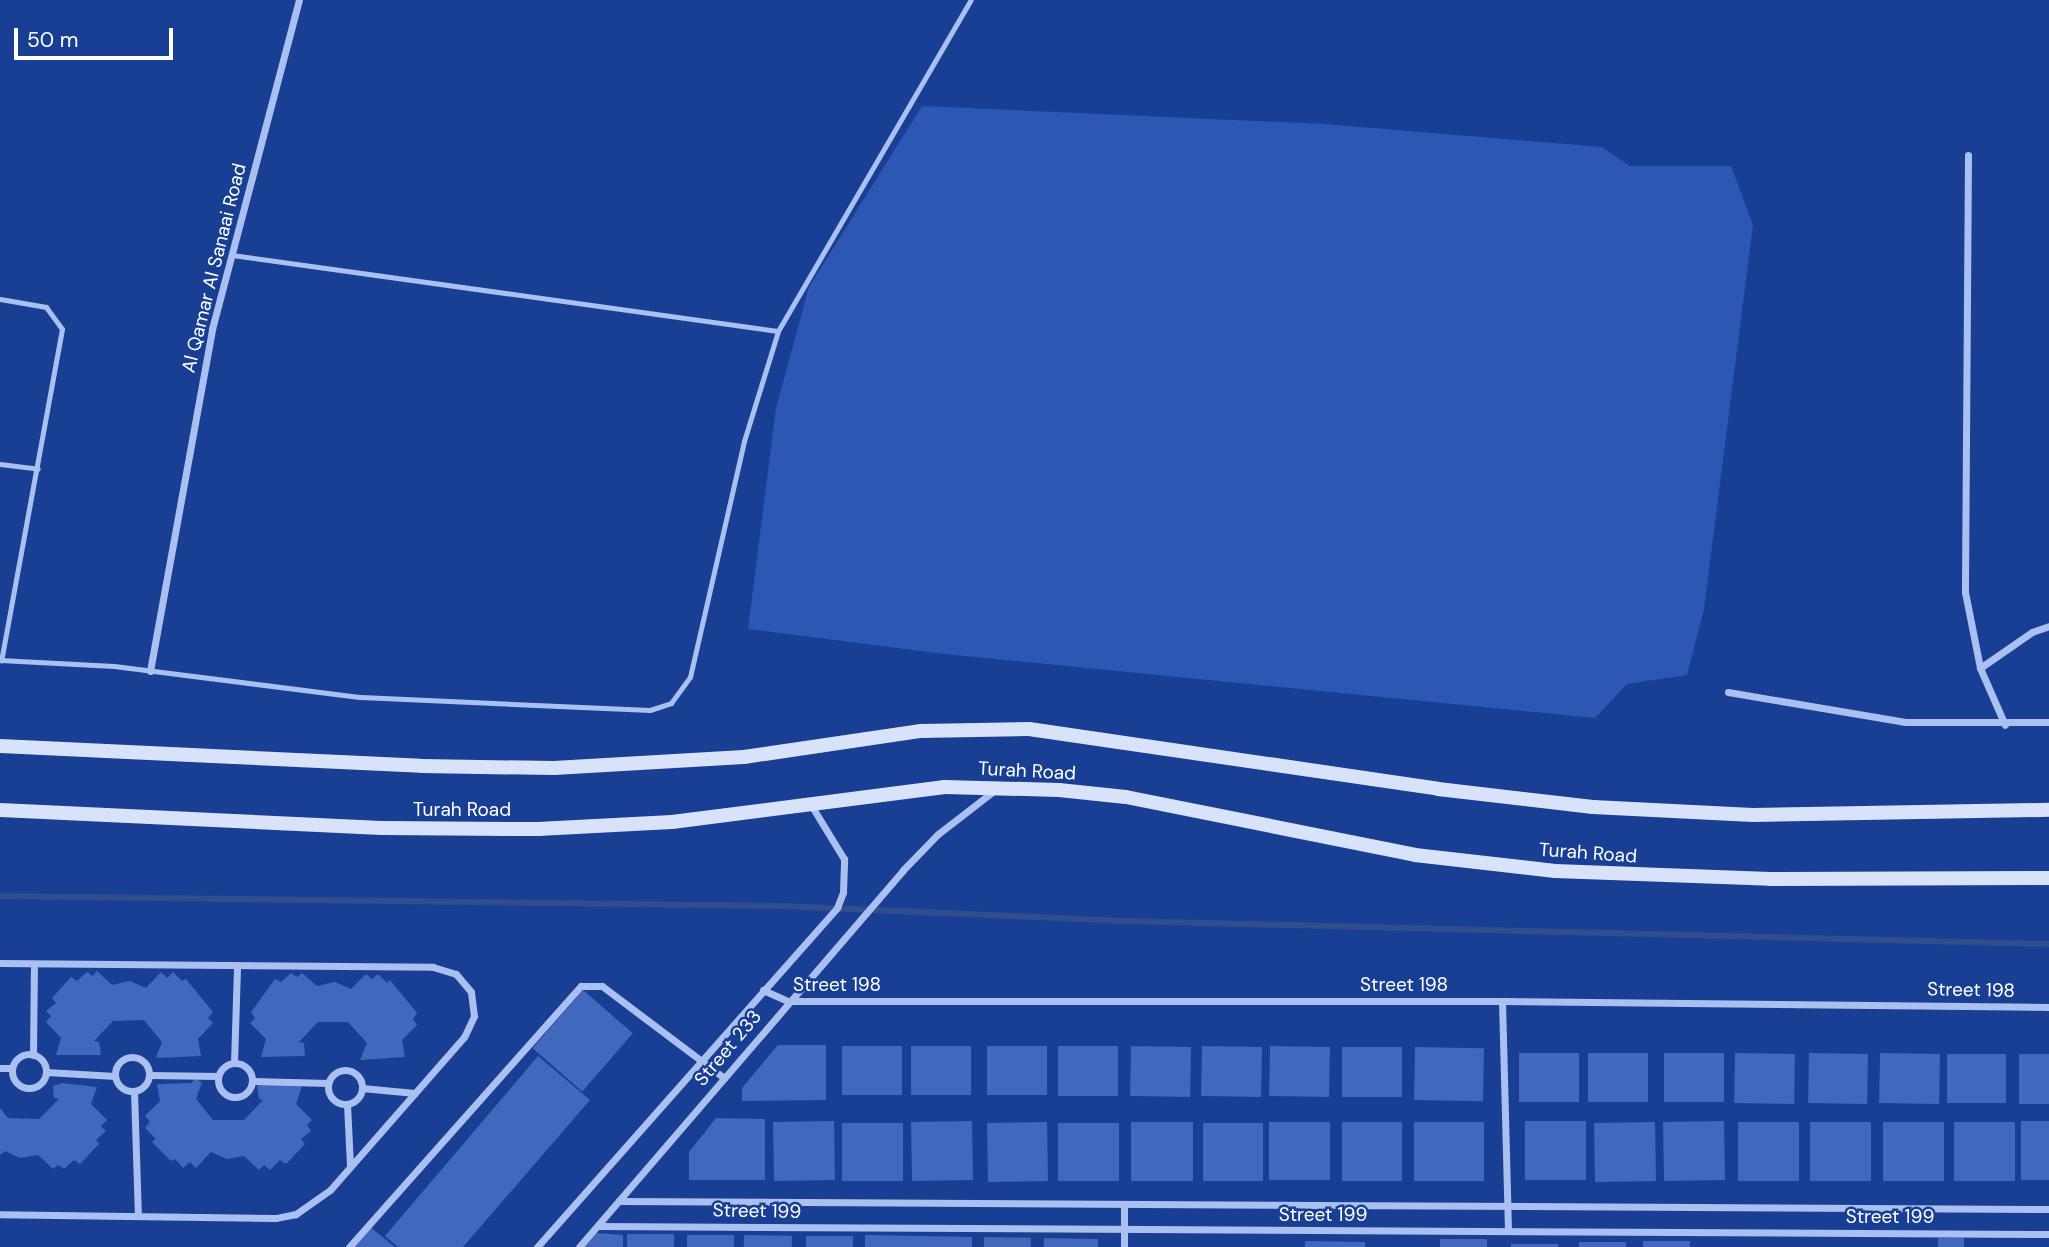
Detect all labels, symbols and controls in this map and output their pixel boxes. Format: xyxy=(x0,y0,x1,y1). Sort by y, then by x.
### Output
scale bar xyxy=(18,14,177,58)
text: 50 m xyxy=(27,26,78,54)
street label: Al Qamar Al Sanaai Road xyxy=(177,161,251,375)
street label: Turah Road xyxy=(977,757,1077,785)
street label: Turah Road xyxy=(413,799,511,821)
street label: Turah Road xyxy=(1538,838,1638,868)
street label: Street 198 xyxy=(793,974,881,996)
street label: Street 198 xyxy=(1360,974,1448,996)
street label: Street 198 xyxy=(1927,978,2015,1002)
street label: Street 233 xyxy=(690,1005,766,1091)
street label: Street 199 xyxy=(712,1199,802,1223)
street label: Street 199 xyxy=(1279,1204,1367,1226)
street label: Street 199 xyxy=(1846,1206,1934,1228)

